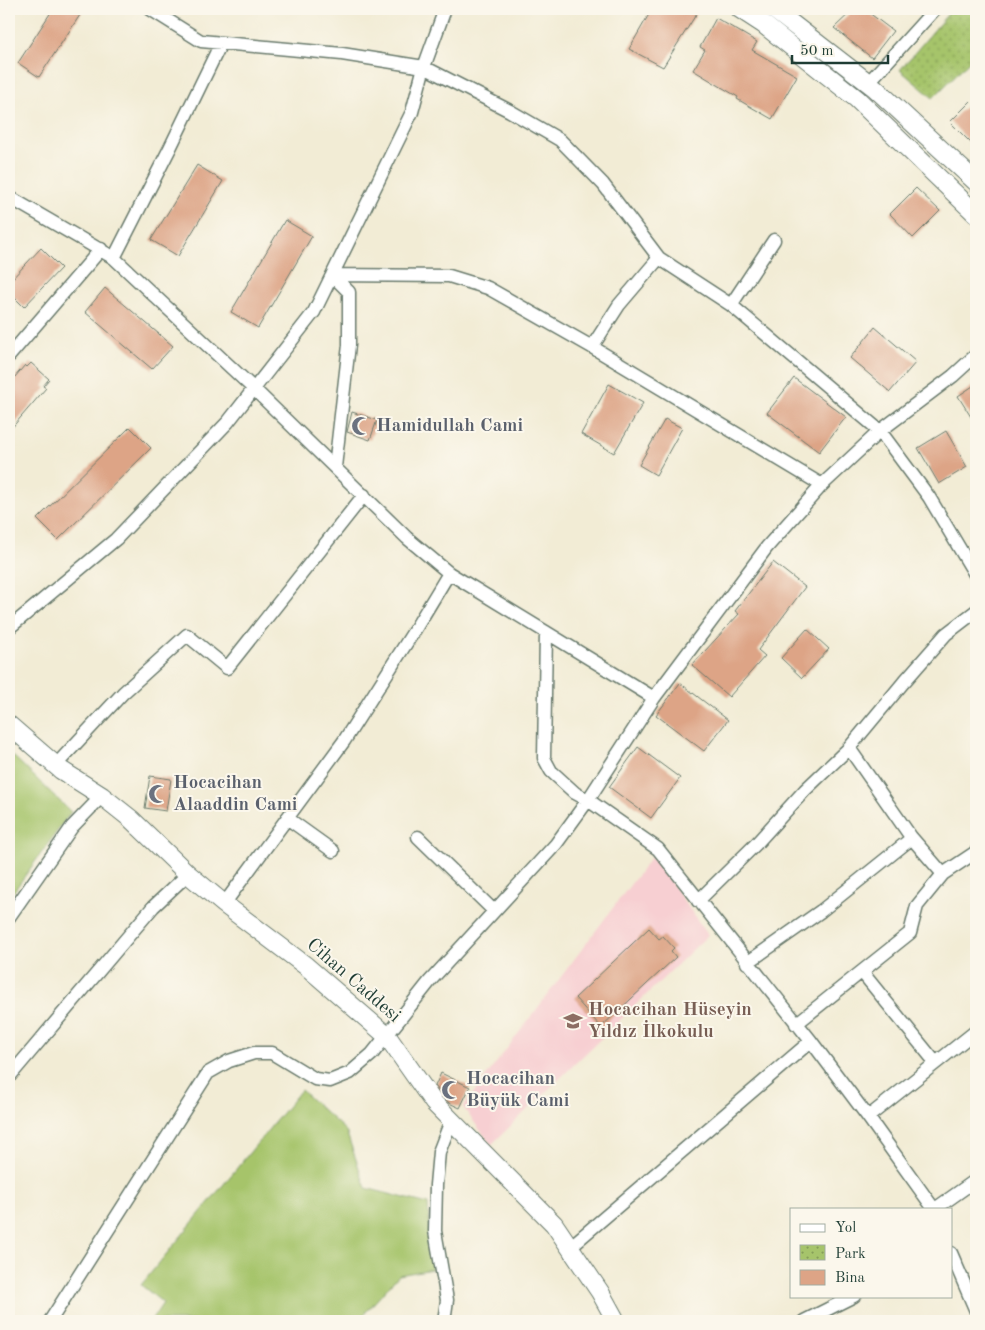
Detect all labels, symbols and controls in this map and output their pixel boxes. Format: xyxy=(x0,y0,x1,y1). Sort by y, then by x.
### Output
scale bar xyxy=(792,32,889,64)
text: 50 m xyxy=(800,44,834,59)
mosque icon: Hamidullah Cami xyxy=(350,415,372,437)
place label: Hamidullah Cami xyxy=(376,417,524,436)
place label: Hocacihan Alaaddin Cami xyxy=(173,774,298,815)
mosque icon: Hocacihan Alaaddin Cami xyxy=(147,783,169,805)
street label: Cihan Caddesi xyxy=(303,935,403,1027)
place label: Hocacihan Hüseyin Yıldız İlkokulu xyxy=(588,1001,752,1042)
school or university icon: Hocacihan Hüseyin Yıldız İlkokulu xyxy=(562,1010,584,1032)
place label: Hocacihan Büyük Cami xyxy=(466,1070,570,1111)
mosque icon: Hocacihan Büyük Cami xyxy=(440,1079,462,1101)
legend xyxy=(790,1208,952,1298)
text: Yol xyxy=(835,1221,856,1236)
text: Park xyxy=(835,1247,866,1262)
text: Bina xyxy=(835,1271,866,1286)

